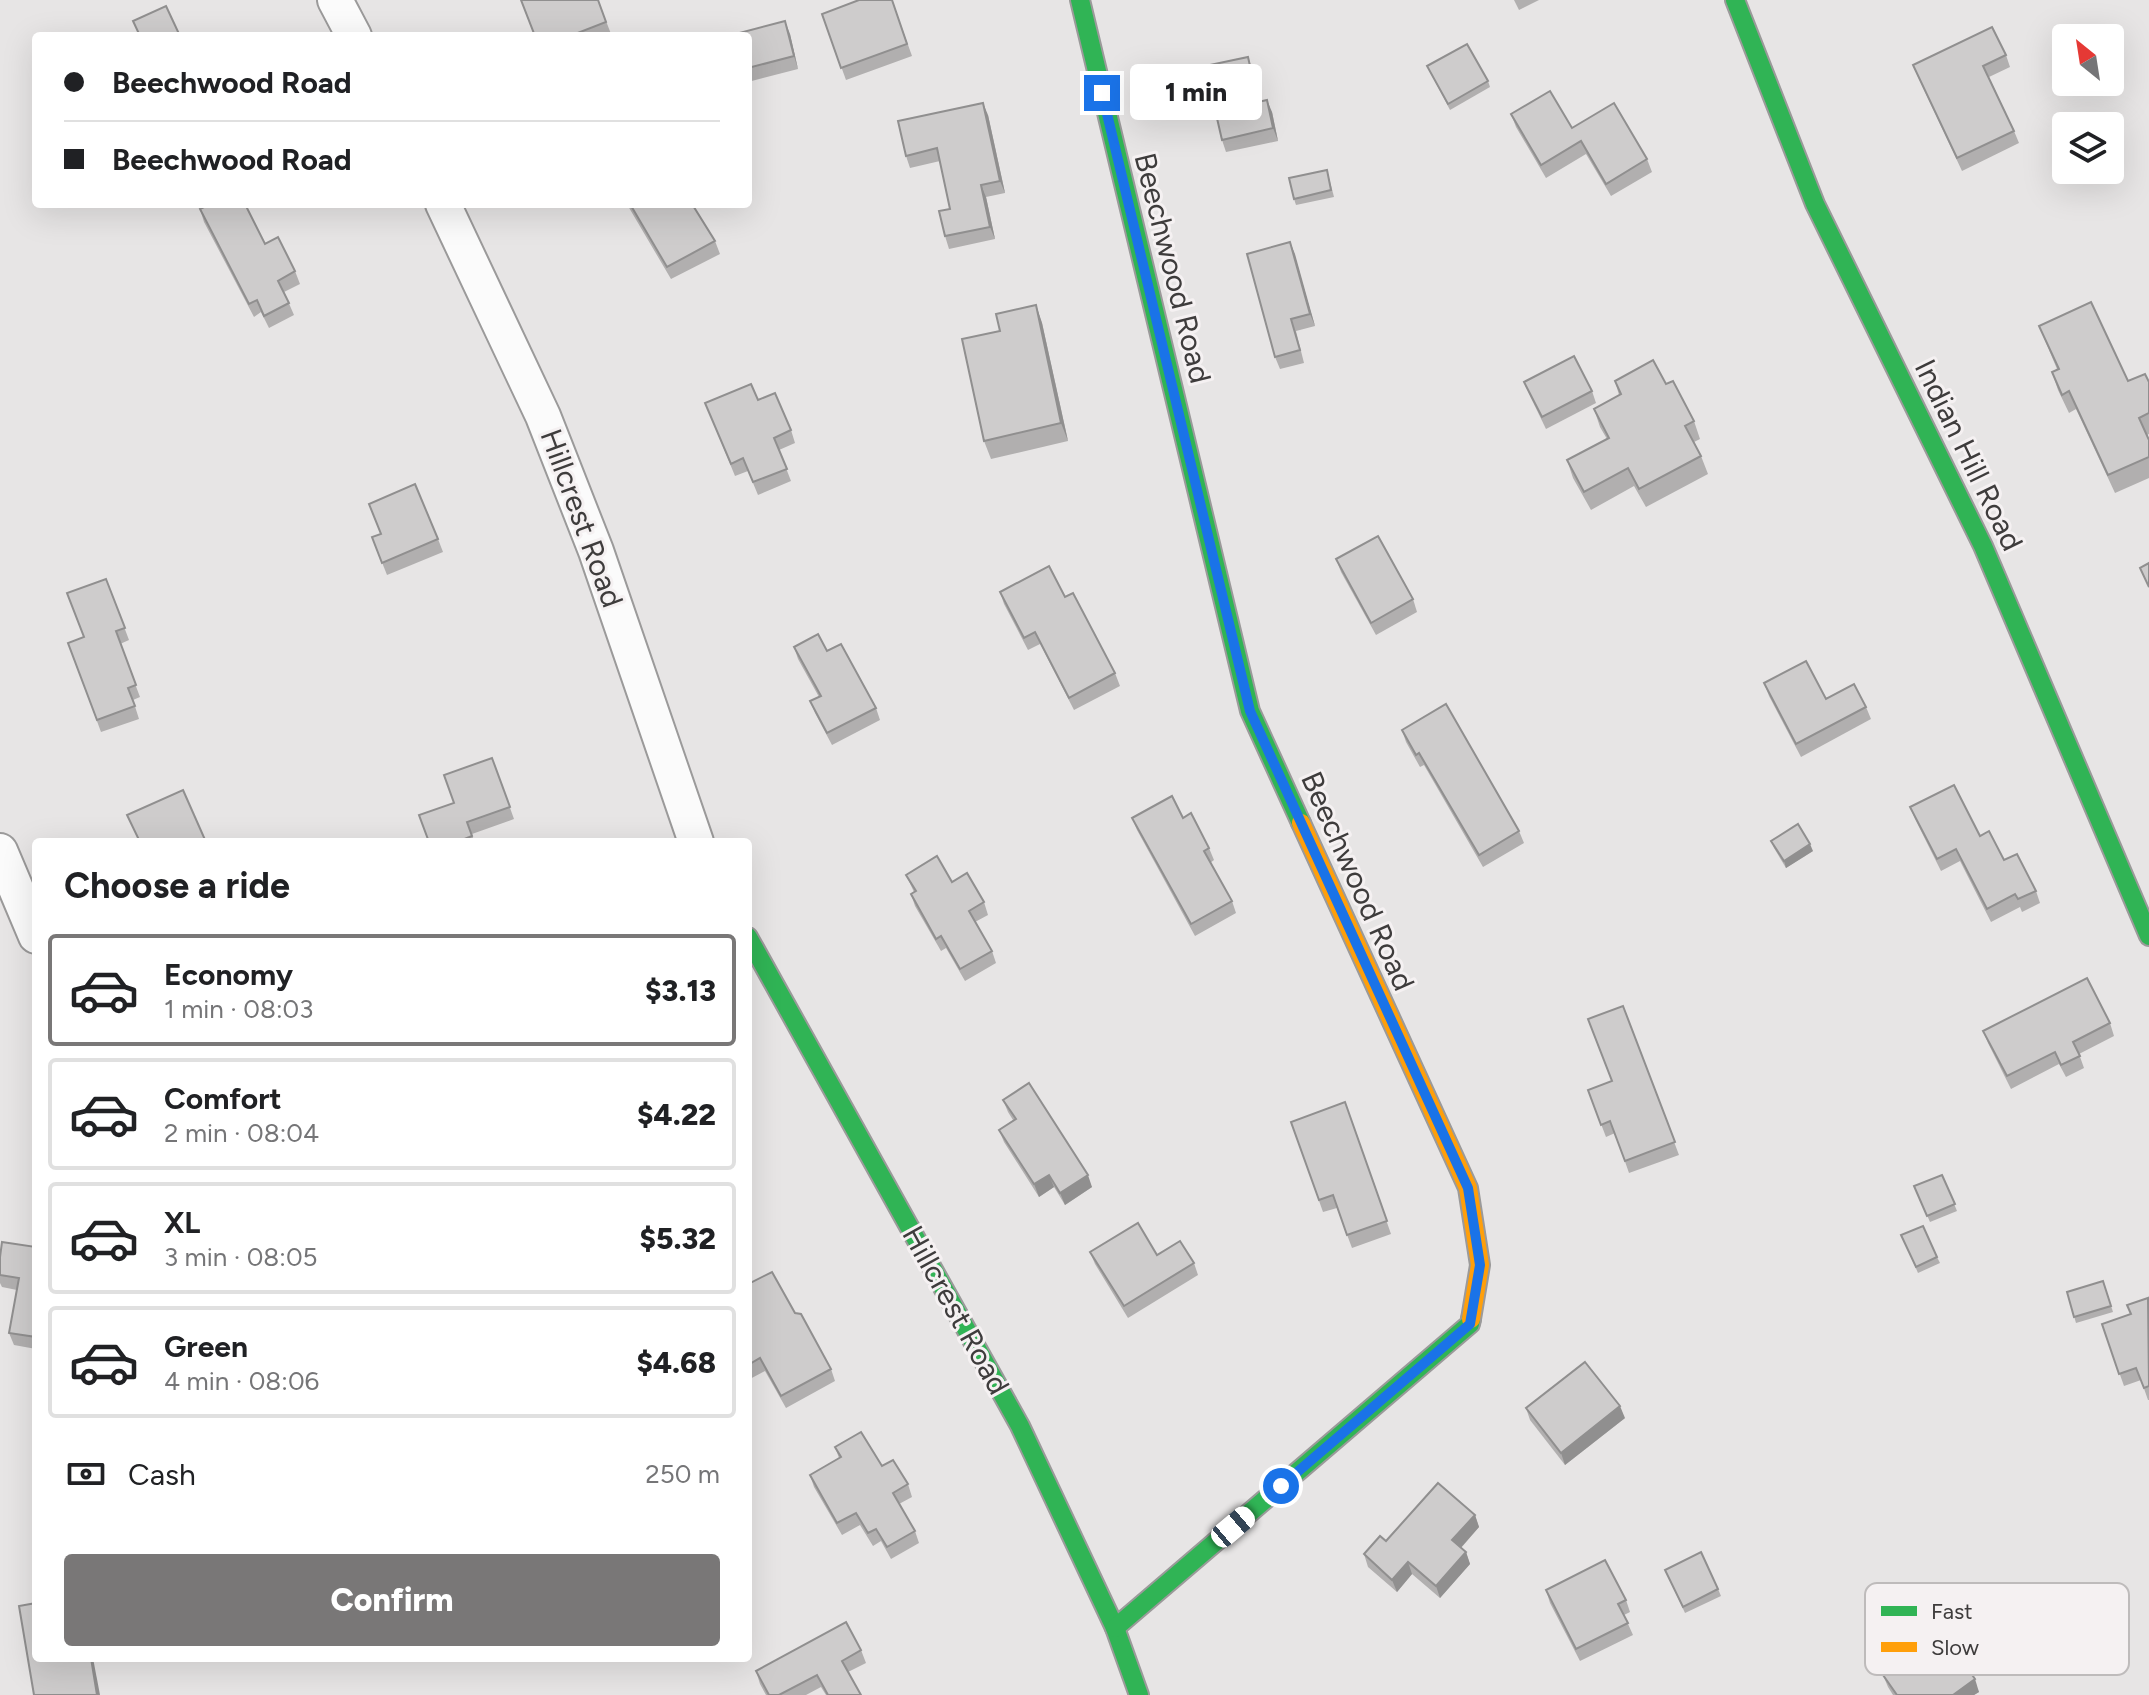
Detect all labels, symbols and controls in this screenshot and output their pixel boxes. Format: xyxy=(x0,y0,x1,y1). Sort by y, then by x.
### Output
north arrow xyxy=(2052,24,2124,96)
map controls xyxy=(2052,24,2124,184)
text: Beechwood Road xyxy=(112,64,352,101)
callout: 1 min xyxy=(1130,65,1262,121)
route end xyxy=(1084,75,1120,111)
text: 1 min xyxy=(1165,76,1227,108)
button: layers xyxy=(2052,112,2124,184)
text: Beechwood Road xyxy=(112,141,352,178)
street label: Beechwood Road xyxy=(1127,149,1219,387)
street label: Indian Hill Road xyxy=(1907,353,2031,557)
street label: Hillcrest Road xyxy=(533,424,631,612)
street label: Beechwood Road xyxy=(1293,766,1423,996)
text: Choose a ride xyxy=(64,864,290,907)
icon: car xyxy=(68,954,140,1026)
text: Economy xyxy=(164,956,293,993)
text: $3.13 xyxy=(645,972,716,1009)
text: 1 min · 08:03 xyxy=(164,993,313,1025)
icon: car xyxy=(68,1078,140,1150)
text: Comfort xyxy=(164,1080,282,1117)
text: $4.22 xyxy=(637,1096,716,1133)
text: 2 min · 08:04 xyxy=(164,1117,319,1149)
icon: car xyxy=(68,1202,140,1274)
text: XL xyxy=(164,1204,200,1241)
street label: Hillcrest Road xyxy=(894,1219,1018,1401)
text: $5.32 xyxy=(640,1220,716,1257)
text: 3 min · 08:05 xyxy=(164,1241,318,1273)
icon: car xyxy=(68,1326,140,1398)
text: Green xyxy=(164,1328,248,1365)
text: $4.68 xyxy=(636,1344,716,1381)
text: 4 min · 08:06 xyxy=(164,1365,319,1397)
icon: cash xyxy=(64,1452,108,1496)
text: Cash xyxy=(128,1456,196,1493)
text: 250 m xyxy=(645,1458,720,1490)
route start xyxy=(1263,1468,1299,1504)
car xyxy=(1207,1502,1259,1552)
button: Confirm xyxy=(64,1554,720,1646)
legend xyxy=(1865,1583,2129,1675)
text: Fast xyxy=(1931,1598,1973,1625)
text: Slow xyxy=(1931,1634,1980,1661)

